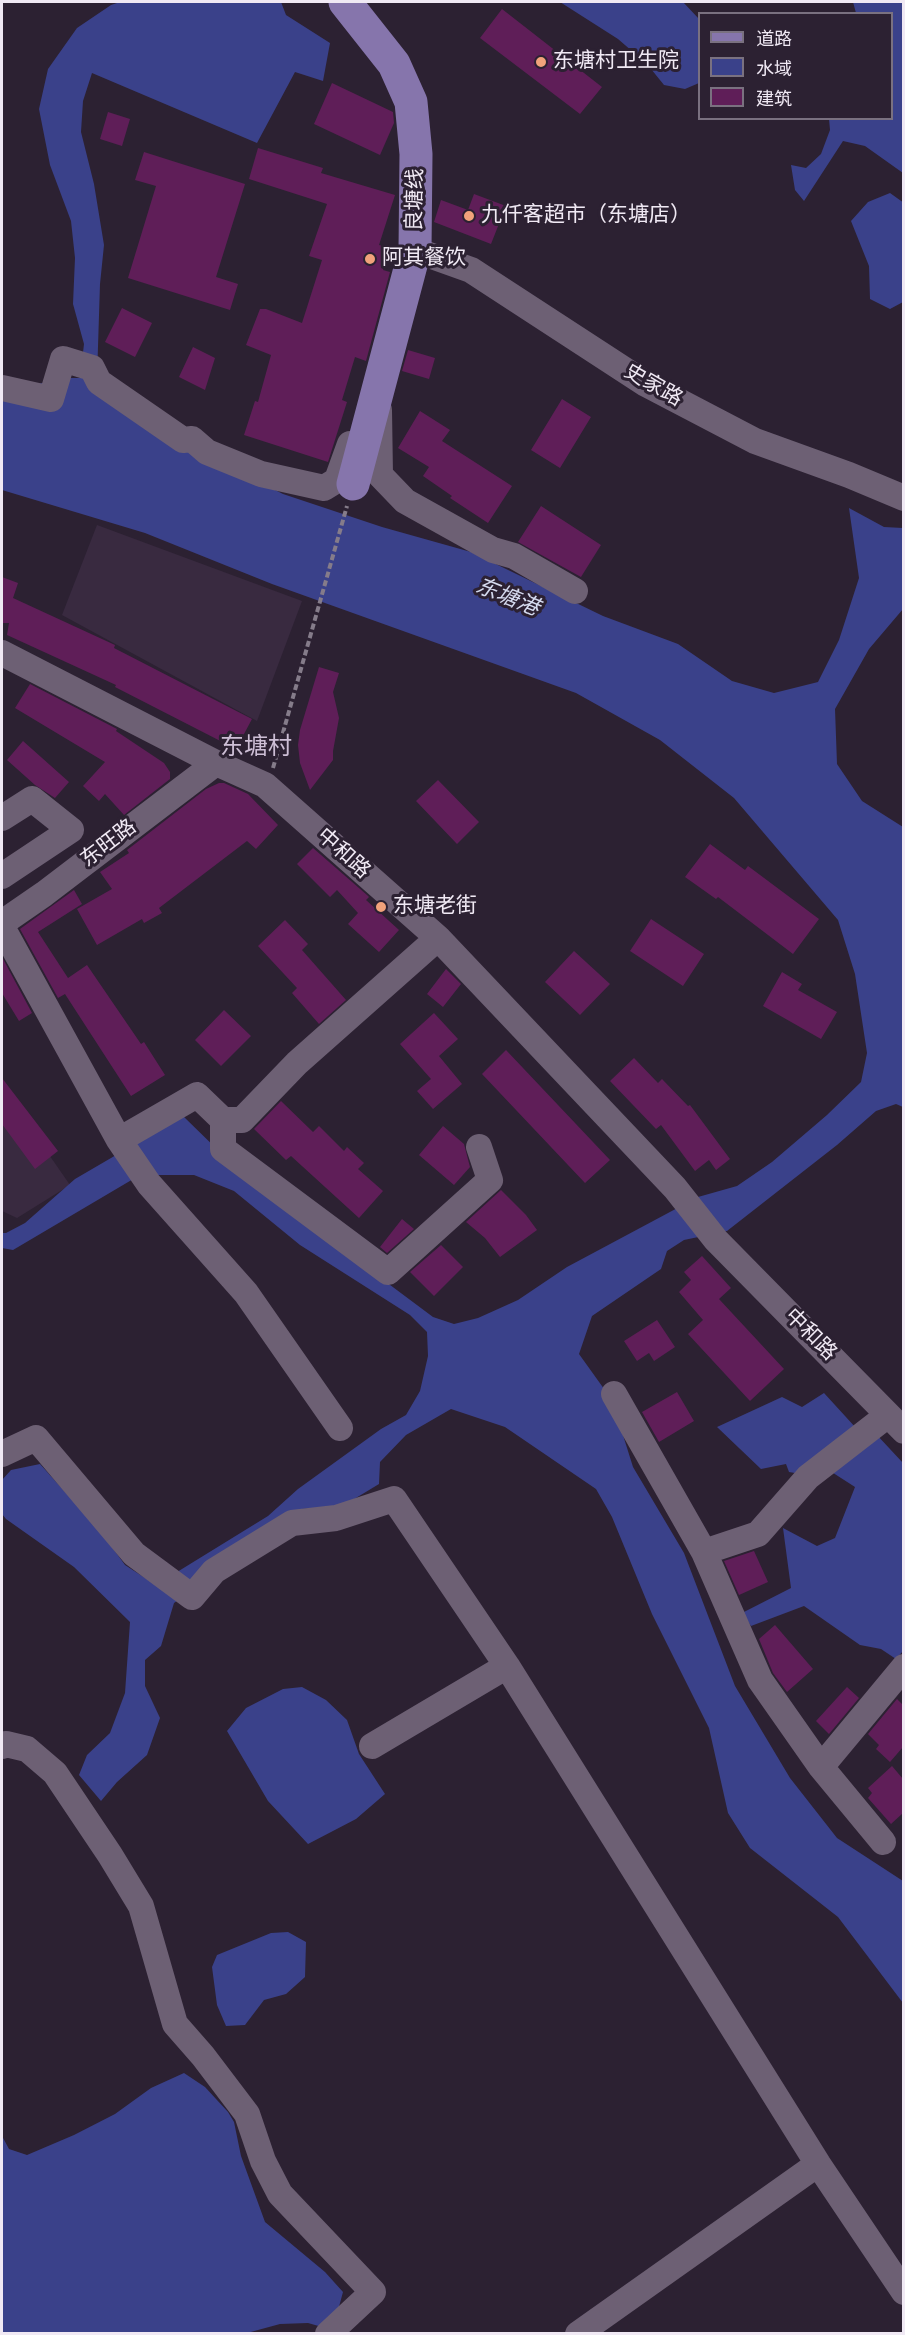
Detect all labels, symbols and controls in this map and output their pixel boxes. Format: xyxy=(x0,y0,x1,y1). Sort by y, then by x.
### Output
legend xyxy=(698,12,893,120)
text: 道路 xyxy=(756,28,792,49)
place label: 东塘村卫生院 xyxy=(553,49,679,75)
marker: 东塘村卫生院 xyxy=(534,55,548,69)
text: 水域 xyxy=(756,58,792,79)
text: 建筑 xyxy=(756,88,792,109)
street label: 良塘线 xyxy=(403,168,429,232)
place label: 九仟客超市（东塘店） xyxy=(481,203,691,229)
marker: 九仟客超市（东塘店） xyxy=(462,209,476,223)
place label: 阿其餐饮 xyxy=(382,246,466,272)
marker: 阿其餐饮 xyxy=(363,252,377,266)
street label: 史家路 xyxy=(619,359,687,413)
water label: 东塘港 xyxy=(471,573,543,623)
district label: 东塘村 xyxy=(220,734,292,762)
street label: 东旺路 xyxy=(76,815,142,873)
street label: 中和路 xyxy=(311,824,375,884)
place label: 东塘老街 xyxy=(393,894,477,920)
marker: 东塘老街 xyxy=(374,900,388,914)
street label: 中和路 xyxy=(779,1304,841,1366)

